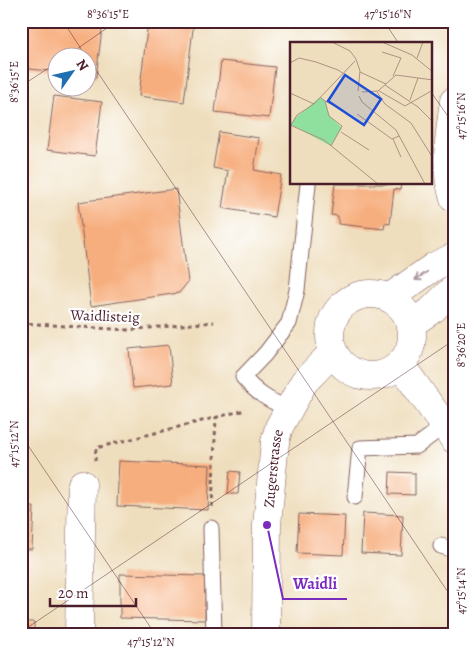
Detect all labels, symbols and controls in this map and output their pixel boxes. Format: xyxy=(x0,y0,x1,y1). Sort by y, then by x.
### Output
text: 8°36'15"E xyxy=(87,6,129,22)
text: 47°15'16"N xyxy=(364,6,412,22)
inset map xyxy=(290,42,432,185)
north arrow xyxy=(48,48,98,98)
text: N xyxy=(72,55,93,75)
text: 8°36'15"E xyxy=(6,61,22,103)
text: 47°15'16"N xyxy=(453,92,469,140)
one-way arrow xyxy=(414,271,428,281)
street label: Waidlisteig xyxy=(69,305,141,327)
text: 8°36'20"E xyxy=(453,323,469,367)
text: 47°15'12"N xyxy=(6,420,22,468)
street label: Zugerstrasse xyxy=(259,427,288,508)
text: 47°15'14"N xyxy=(453,567,469,615)
callout: Waidli xyxy=(283,568,347,599)
text: Waidli xyxy=(292,573,337,595)
scale bar xyxy=(50,575,136,607)
text: 20 m xyxy=(58,583,89,603)
text: 47°15'12"N xyxy=(127,634,175,650)

